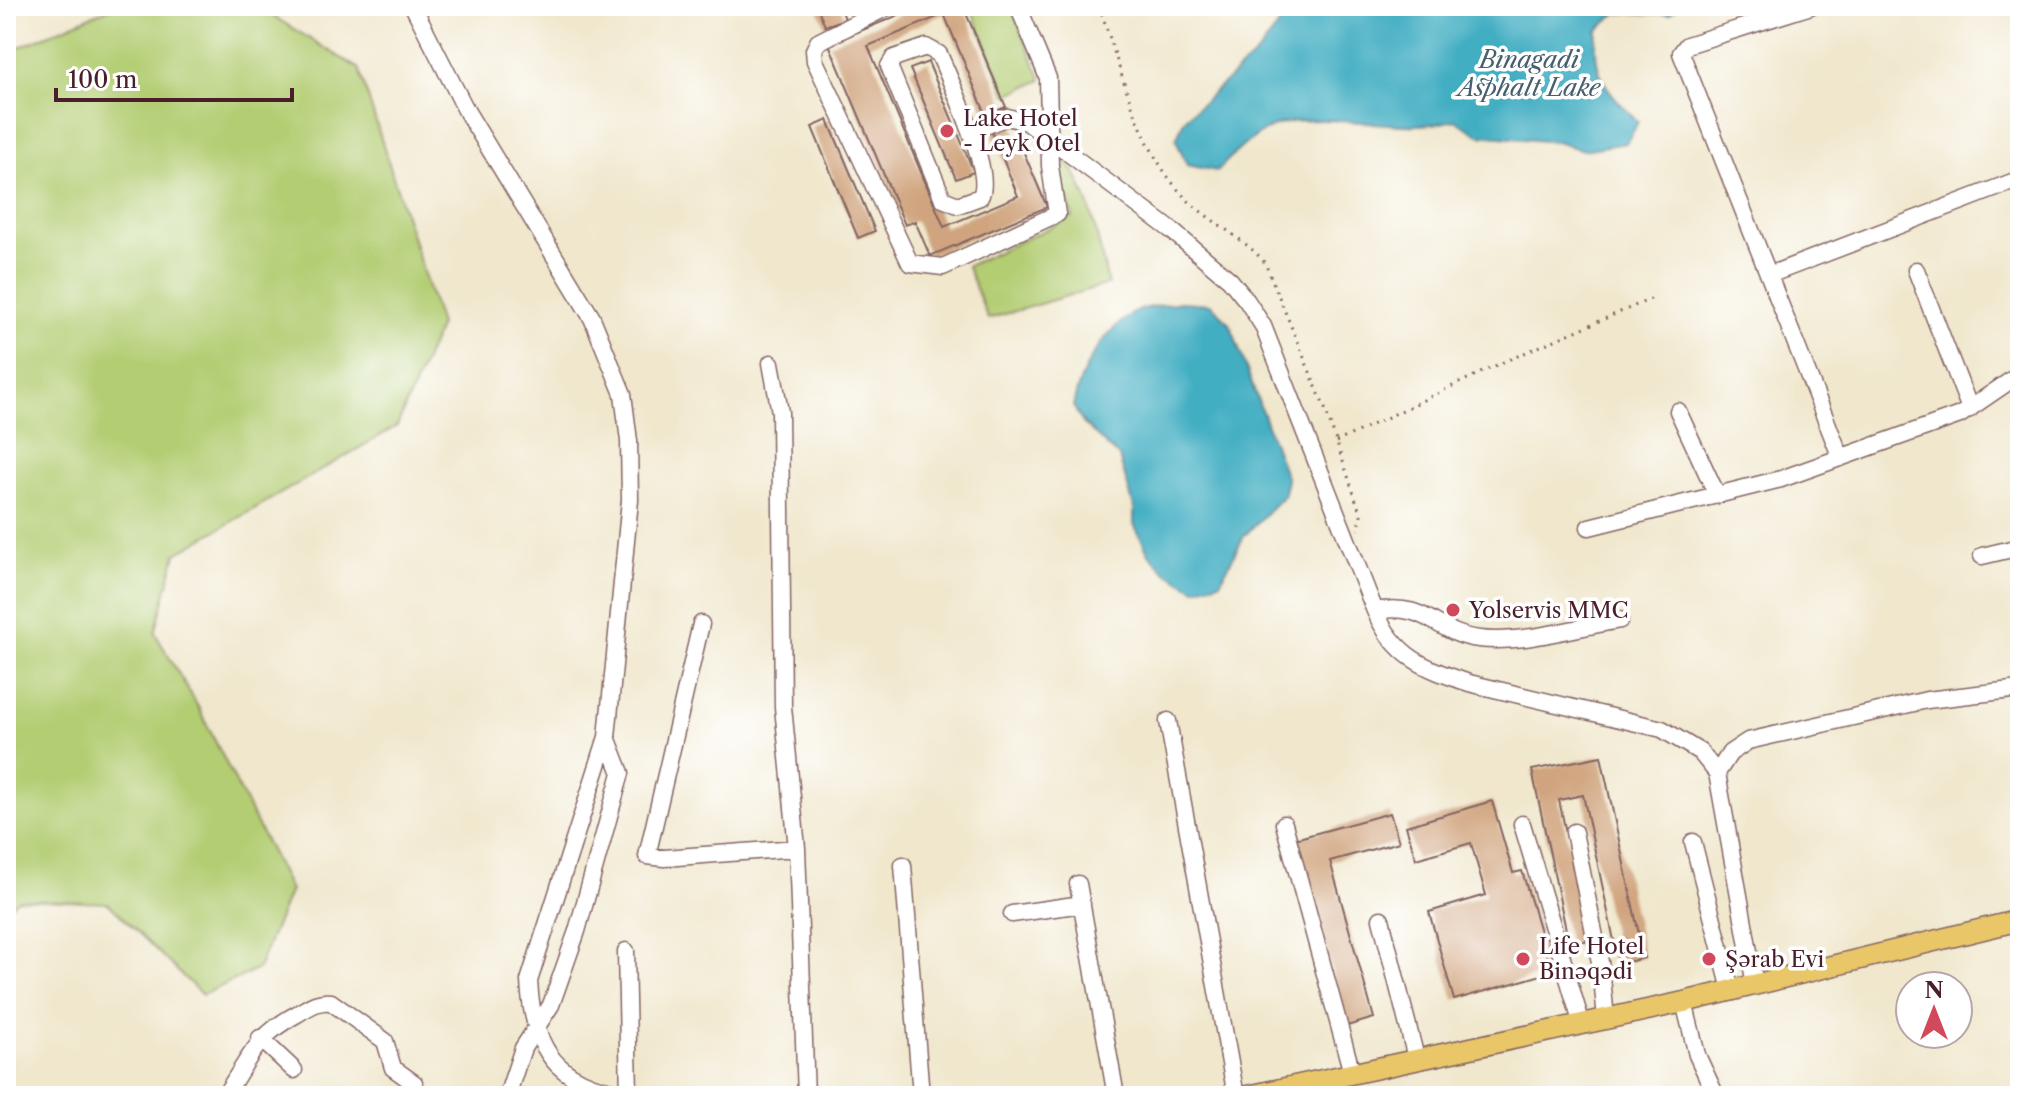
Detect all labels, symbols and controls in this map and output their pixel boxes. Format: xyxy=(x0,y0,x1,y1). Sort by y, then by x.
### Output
water label: Binagadi Asphalt Lake xyxy=(1454,45,1602,102)
scale bar xyxy=(56,52,292,102)
text: 100 m xyxy=(68,65,137,94)
place label: Lake Hotel - Leyk Otel xyxy=(963,105,1081,157)
marker: Lake Hotel - Leyk Otel xyxy=(938,122,956,140)
place label: Yolservis MMC xyxy=(1468,597,1628,624)
marker: Yolservis MMC xyxy=(1444,601,1462,619)
place label: Life Hotel Binəqədi xyxy=(1539,933,1645,985)
place label: Şərab Evi xyxy=(1725,946,1824,973)
marker: Life Hotel Binəqədi xyxy=(1514,950,1532,968)
marker: Şərab Evi xyxy=(1700,950,1718,968)
north arrow xyxy=(1894,970,1974,1050)
text: N xyxy=(1924,977,1944,1004)

